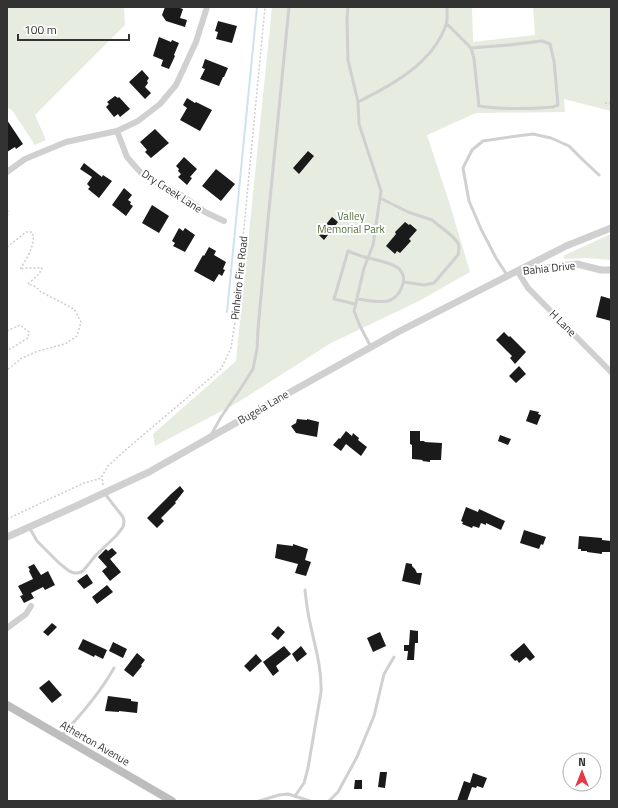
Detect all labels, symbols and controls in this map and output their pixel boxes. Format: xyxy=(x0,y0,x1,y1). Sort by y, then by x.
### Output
scale bar xyxy=(18,16,129,42)
text: 100 m xyxy=(24,20,57,39)
street label: Dry Creek Lane xyxy=(139,165,206,217)
park label: Valley Memorial Park xyxy=(317,208,385,237)
street label: Pinheiro Fire Road xyxy=(227,235,251,321)
street label: Bahia Drive xyxy=(522,257,576,279)
street label: H Lane xyxy=(546,306,580,340)
street label: Bugeia Lane xyxy=(235,386,292,428)
street label: Atherton Avenue xyxy=(57,717,133,770)
north arrow xyxy=(562,752,602,792)
text: N xyxy=(578,754,586,770)

